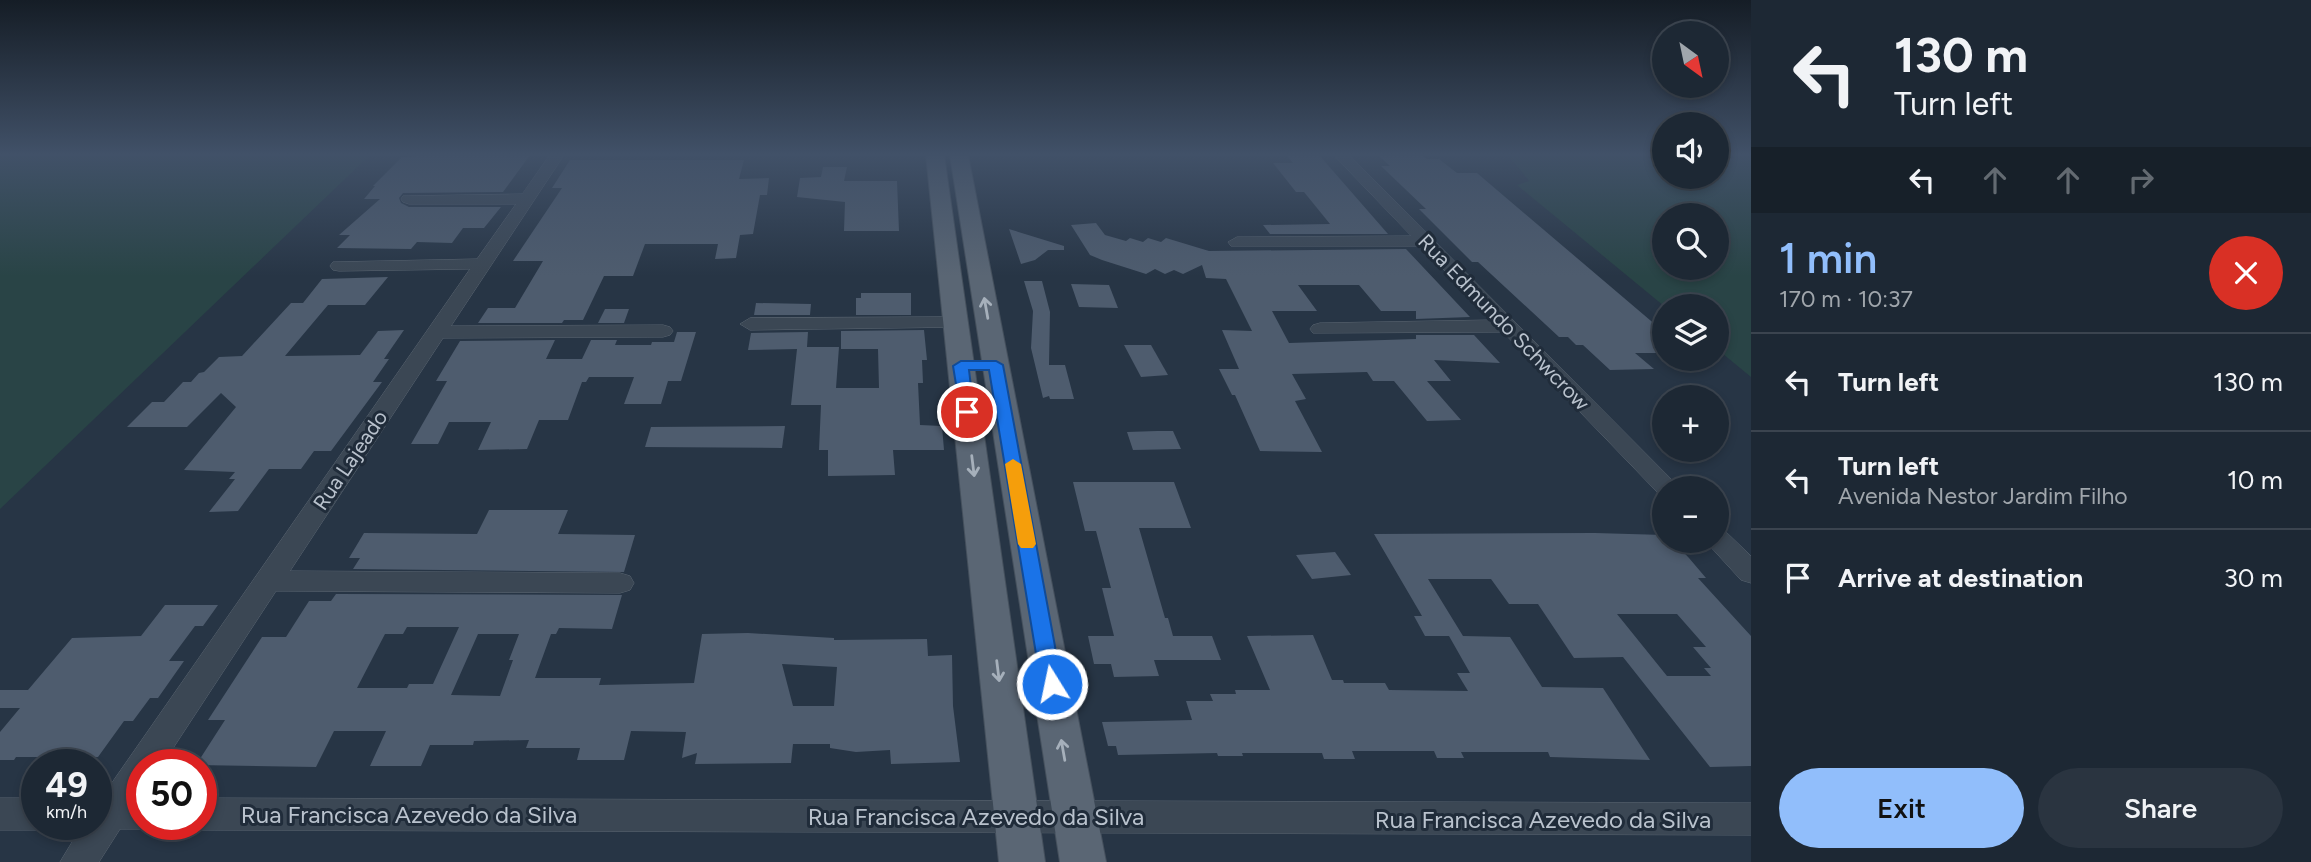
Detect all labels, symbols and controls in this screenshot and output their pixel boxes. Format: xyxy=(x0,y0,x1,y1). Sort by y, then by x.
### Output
north arrow xyxy=(1652,21,1729,98)
map controls xyxy=(1652,21,1729,553)
text: 130 m xyxy=(1894,25,2028,84)
icon: left xyxy=(1779,28,1870,119)
text: Turn left xyxy=(1894,85,2013,123)
button: sound xyxy=(1652,112,1729,189)
icon: left xyxy=(1903,161,1941,199)
icon: ahead xyxy=(1976,161,2014,199)
icon: ahead xyxy=(2049,161,2087,199)
icon: right xyxy=(2122,161,2160,199)
button: search xyxy=(1652,203,1729,280)
street label: Rua Edmundo Schwcrow xyxy=(1413,229,1595,416)
text: 1 min xyxy=(1779,233,1877,284)
button: close xyxy=(2209,236,2283,310)
text: 170 m · 10:37 xyxy=(1779,285,1913,313)
button: layers xyxy=(1652,294,1729,371)
one-way arrow xyxy=(979,297,992,320)
icon: left xyxy=(1779,363,1817,401)
text: Turn left xyxy=(1838,366,1939,398)
text: 130 m xyxy=(2213,366,2283,398)
pin xyxy=(937,382,997,442)
button: + xyxy=(1652,385,1729,462)
icon: arrive xyxy=(948,393,986,431)
street label: Rua Lajeado xyxy=(308,405,392,515)
text: Turn left xyxy=(1838,450,1939,482)
one-way arrow xyxy=(967,454,980,477)
icon: left xyxy=(1779,461,1817,499)
text: 10 m xyxy=(2227,464,2283,496)
button: − xyxy=(1652,476,1729,553)
text: Avenida Nestor Jardim Filho xyxy=(1838,482,2128,510)
icon: arrive xyxy=(1779,559,1817,597)
text: Arrive at destination xyxy=(1838,562,2083,594)
text: 30 m xyxy=(2224,562,2283,594)
position arrow xyxy=(1015,647,1089,721)
one-way arrow xyxy=(992,659,1005,682)
one-way arrow xyxy=(1056,739,1069,762)
speed limit sign: 50 xyxy=(126,749,217,840)
text: 49 xyxy=(45,764,88,806)
button: Exit xyxy=(1779,768,2024,848)
button: Share xyxy=(2038,768,2283,848)
street label: Rua Francisca Azevedo da Silva xyxy=(241,800,577,829)
text: km/h xyxy=(46,801,87,823)
street label: Rua Francisca Azevedo da Silva xyxy=(808,802,1144,831)
street label: Rua Francisca Azevedo da Silva xyxy=(1375,805,1711,834)

